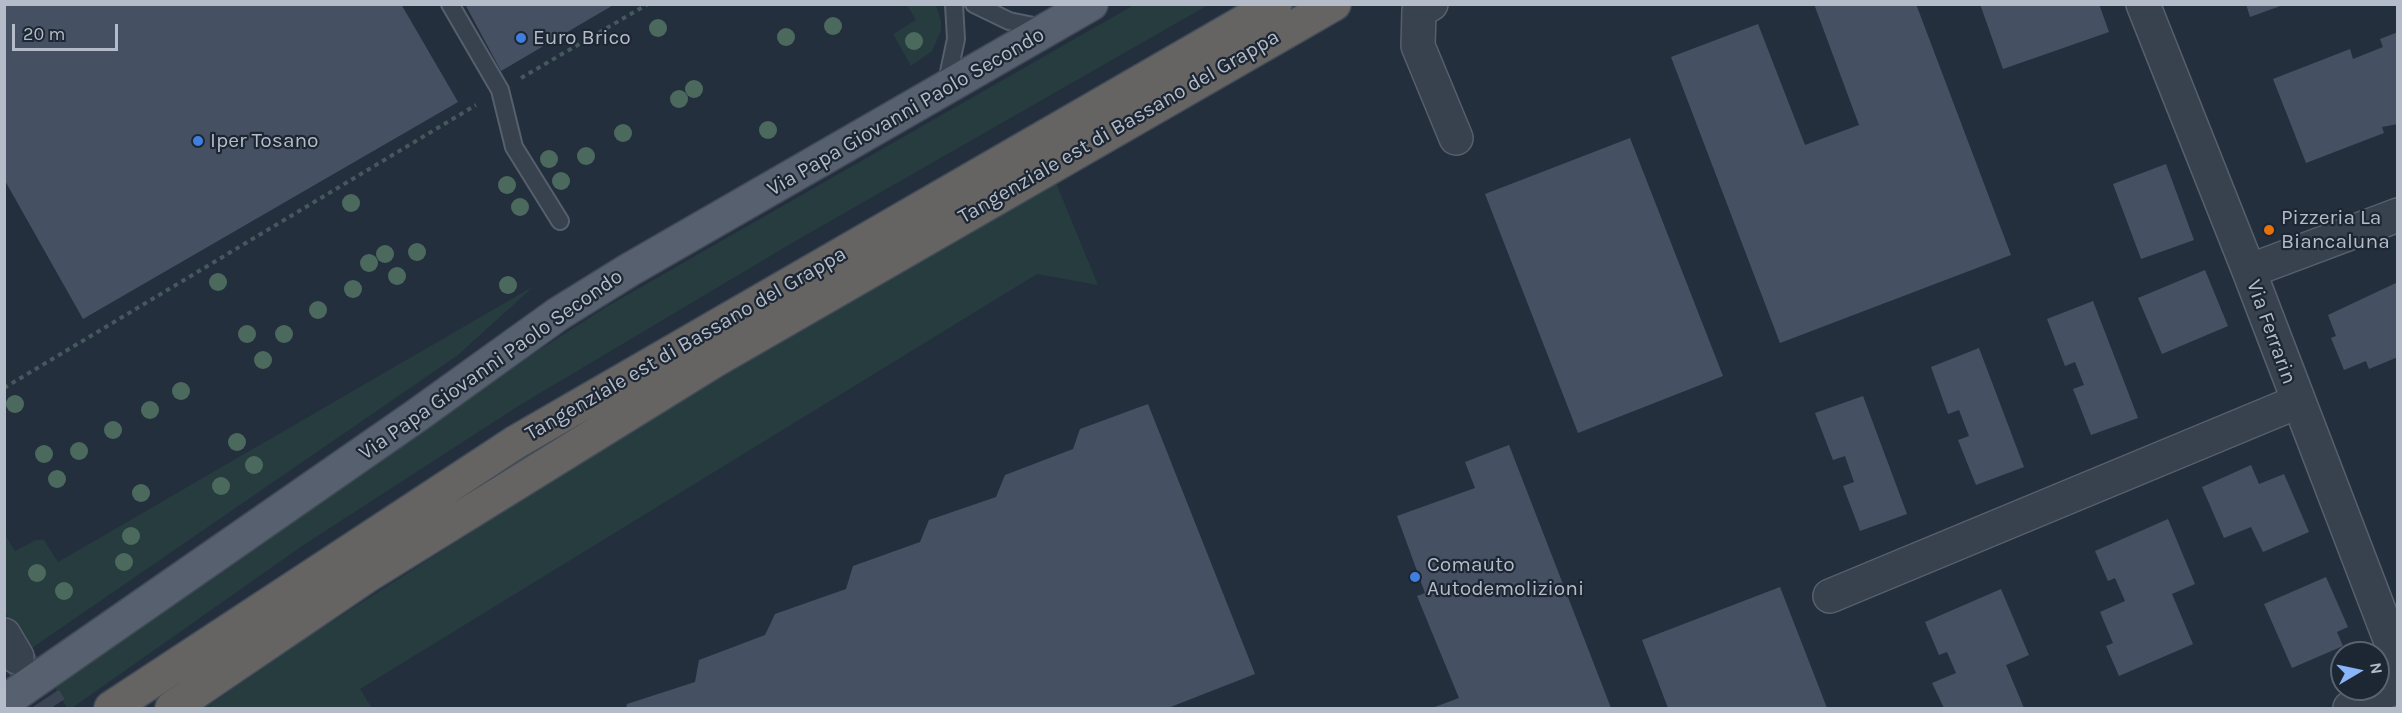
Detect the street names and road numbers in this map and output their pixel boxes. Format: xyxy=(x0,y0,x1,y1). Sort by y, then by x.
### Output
street label: Via Papa Giovanni Paolo Secondo xyxy=(763,22,1049,202)
street label: Tangenziale est di Bassano del Grappa xyxy=(954,25,1284,229)
street label: Tangenziale est di Bassano del Grappa xyxy=(521,242,851,446)
street label: Via Papa Giovanni Paolo Secondo xyxy=(354,264,628,466)
street label: Via Ferrarin xyxy=(2241,276,2301,388)

